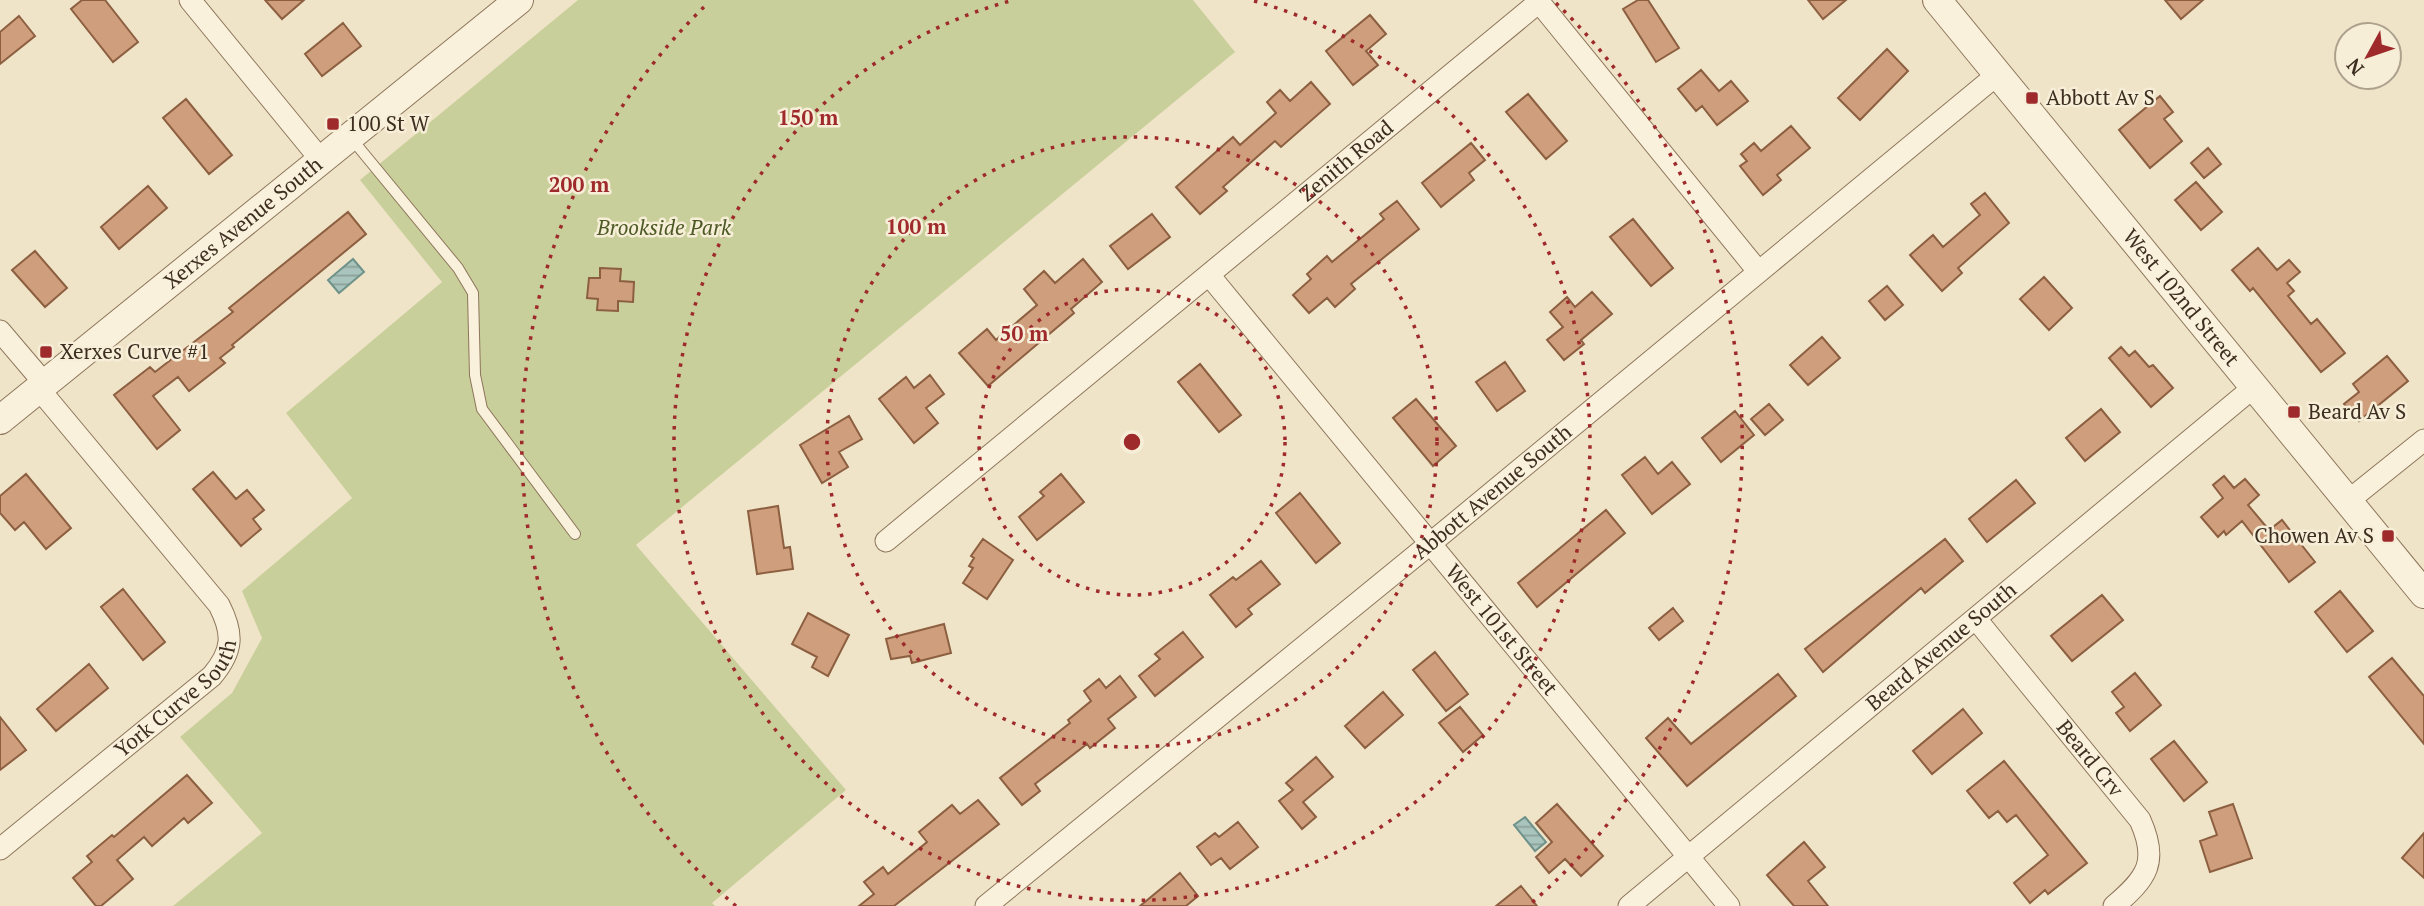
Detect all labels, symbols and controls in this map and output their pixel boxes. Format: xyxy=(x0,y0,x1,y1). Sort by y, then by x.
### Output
north arrow xyxy=(2333,21,2403,91)
text: N xyxy=(2340,53,2369,81)
place label: Abbott Av S xyxy=(2046,83,2155,111)
marker: Abbott Av S xyxy=(2024,90,2040,106)
text: 150 m xyxy=(778,103,839,131)
place label: 100 St W xyxy=(347,109,430,137)
street label: Zenith Road xyxy=(1293,113,1399,207)
marker: 100 St W xyxy=(325,116,341,132)
street label: Xerxes Avenue South xyxy=(158,150,328,295)
text: 200 m xyxy=(549,170,610,198)
text: 100 m xyxy=(886,212,947,240)
park label: Brookside Park xyxy=(596,213,732,241)
street label: West 102nd Street xyxy=(2117,223,2247,372)
text: 50 m xyxy=(1000,319,1049,347)
place label: Xerxes Curve #1 xyxy=(60,337,209,365)
marker: Xerxes Curve #1 xyxy=(38,344,54,360)
place label: Beard Av S xyxy=(2308,397,2406,425)
marker: Beard Av S xyxy=(2286,404,2302,420)
street label: Abbott Avenue South xyxy=(1407,418,1577,565)
centre of rings xyxy=(1120,430,1144,454)
place label: Chowen Av S xyxy=(2254,521,2374,549)
marker: Chowen Av S xyxy=(2380,528,2396,544)
street label: West 101st Street xyxy=(1440,558,1565,701)
street label: Beard Avenue South xyxy=(1860,575,2022,717)
street label: York Curve South xyxy=(108,637,242,763)
street label: Beard Crv xyxy=(2051,714,2131,802)

